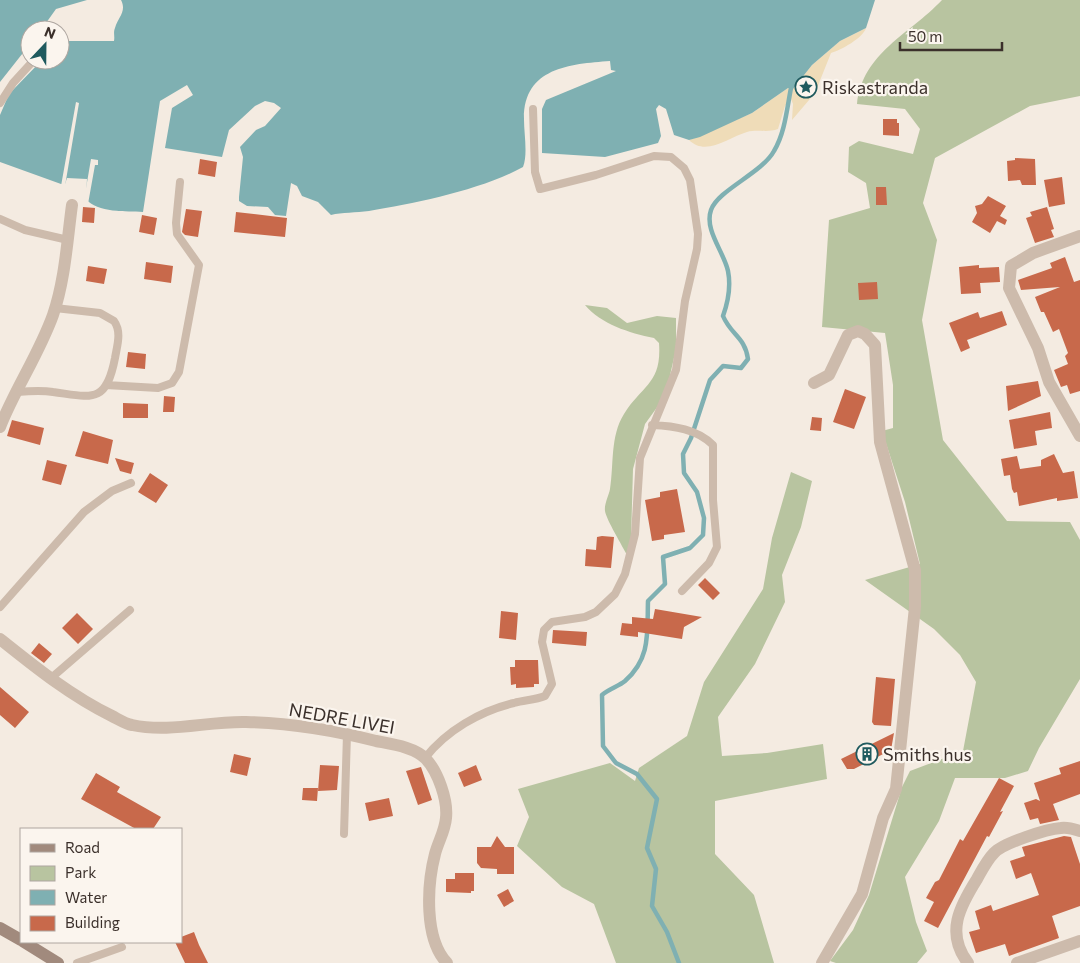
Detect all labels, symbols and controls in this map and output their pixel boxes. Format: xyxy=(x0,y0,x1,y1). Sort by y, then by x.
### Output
north arrow xyxy=(20,20,70,70)
scale bar xyxy=(900,20,1002,52)
text: N xyxy=(42,23,58,42)
text: 50 m xyxy=(908,27,942,45)
place icon: Riskastranda xyxy=(794,75,818,99)
place label: Riskastranda xyxy=(822,76,928,98)
street label: NEDRE LIVEI xyxy=(287,698,397,738)
building icon: Smiths hus xyxy=(855,742,879,766)
place label: Smiths hus xyxy=(883,743,972,765)
legend xyxy=(20,828,182,943)
text: Road xyxy=(65,838,100,856)
text: Park xyxy=(65,863,96,881)
text: Water xyxy=(65,888,107,906)
text: Building xyxy=(65,913,120,931)

